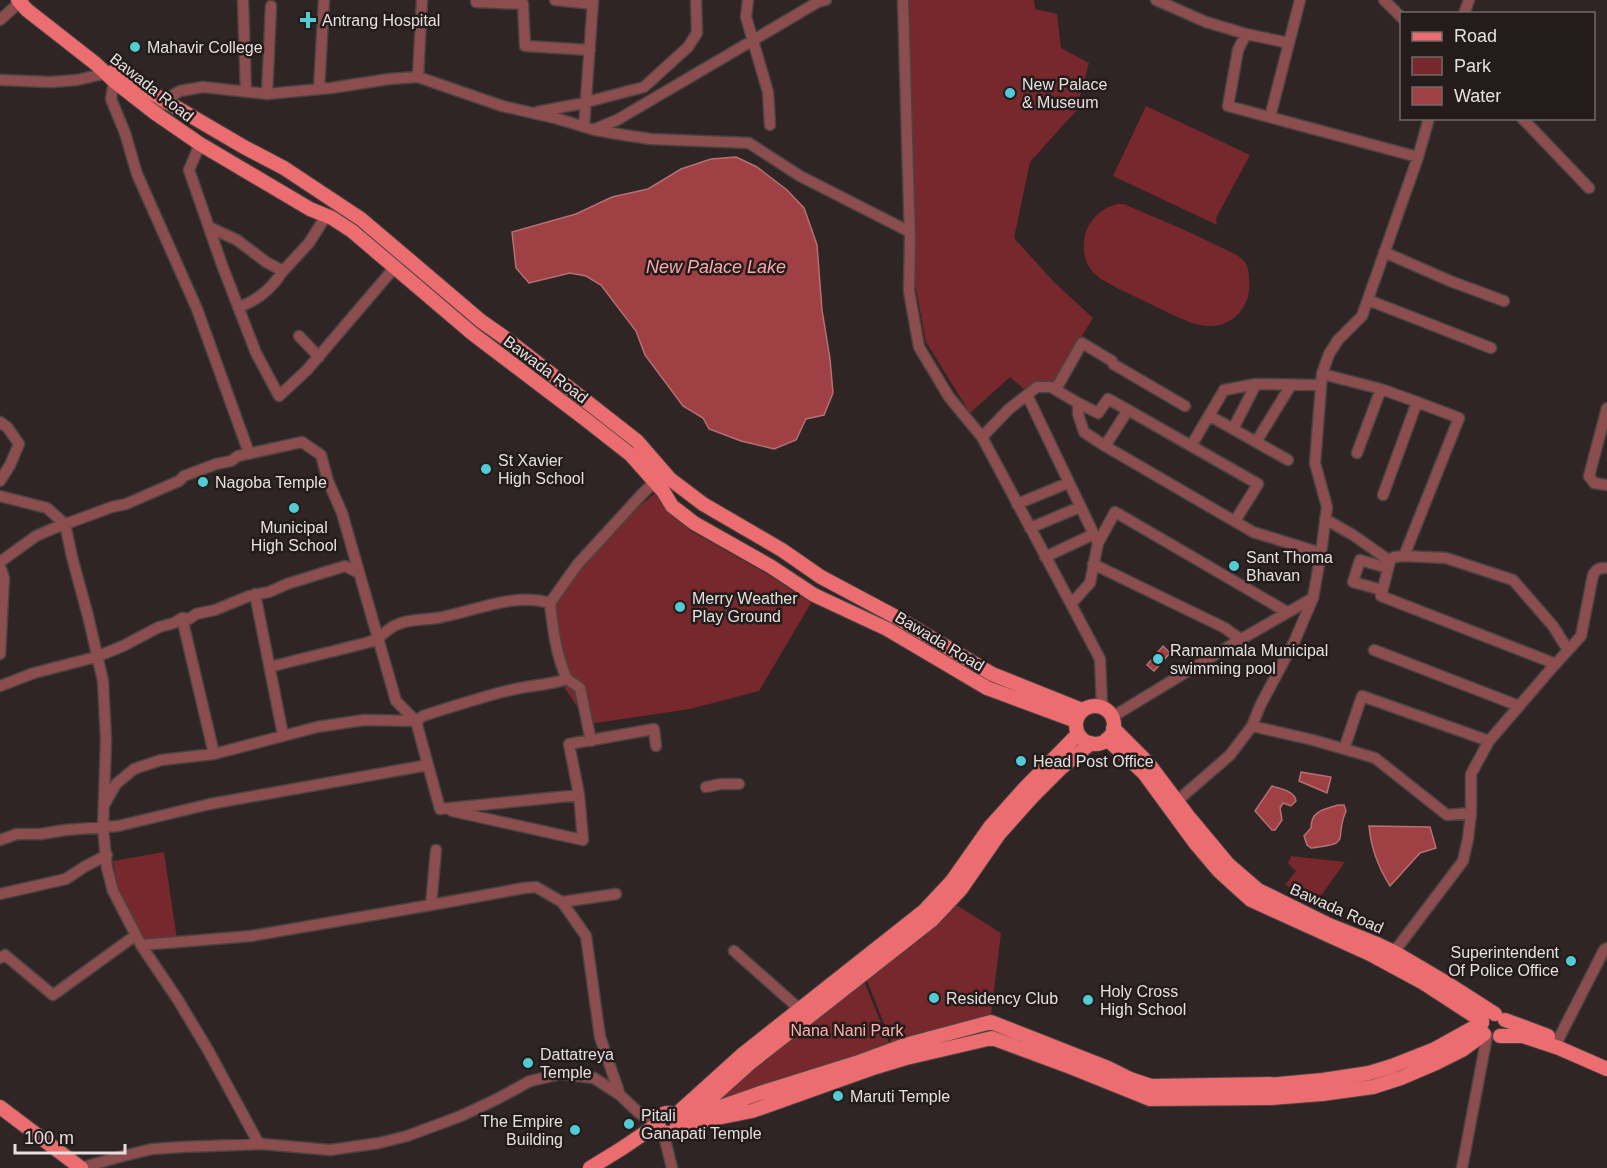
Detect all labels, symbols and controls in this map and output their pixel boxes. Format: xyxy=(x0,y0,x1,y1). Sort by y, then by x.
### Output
marker: Antrang Hospital xyxy=(299,11,317,29)
place label: Antrang Hospital xyxy=(322,12,440,29)
legend xyxy=(1400,12,1595,120)
text: Road xyxy=(1454,26,1497,46)
place label: Mahavir College xyxy=(147,39,263,56)
marker: Mahavir College xyxy=(128,40,142,54)
street label: Bawada Road xyxy=(107,50,197,125)
text: Park xyxy=(1454,56,1492,76)
place label: New Palace & Museum xyxy=(1022,76,1107,111)
marker: New Palace & Museum xyxy=(1003,86,1017,100)
text: Water xyxy=(1454,86,1501,106)
water label: New Palace Lake xyxy=(646,257,786,277)
street label: Bawada Road xyxy=(500,332,591,406)
place label: St Xavier High School xyxy=(498,452,584,487)
marker: St Xavier High School xyxy=(479,462,493,476)
place label: Nagoba Temple xyxy=(215,474,327,491)
marker: Nagoba Temple xyxy=(196,475,210,489)
marker: Municipal High School xyxy=(287,501,301,515)
place label: Municipal High School xyxy=(251,519,337,554)
place label: Sant Thoma Bhavan xyxy=(1246,549,1333,584)
marker: Sant Thoma Bhavan xyxy=(1227,559,1241,573)
place label: Merry Weather Play Ground xyxy=(692,590,798,625)
marker: Merry Weather Play Ground xyxy=(673,600,687,614)
street label: Bawada Road xyxy=(892,608,987,675)
place label: Ramanmala Municipal swimming pool xyxy=(1170,642,1328,677)
marker: Ramanmala Municipal swimming pool xyxy=(1151,652,1165,666)
place label: Head Post Office xyxy=(1033,753,1154,770)
marker: Head Post Office xyxy=(1014,754,1028,768)
street label: Bawada Road xyxy=(1287,880,1386,937)
place label: Superintendent Of Police Office xyxy=(1448,944,1560,979)
marker: Superintendent Of Police Office xyxy=(1564,954,1578,968)
place label: Holy Cross High School xyxy=(1100,983,1186,1018)
place label: Residency Club xyxy=(946,990,1058,1007)
marker: Residency Club xyxy=(927,991,941,1005)
marker: Holy Cross High School xyxy=(1081,993,1095,1007)
park label: Nana Nani Park xyxy=(791,1022,904,1039)
place label: Dattatreya Temple xyxy=(540,1046,614,1081)
marker: Dattatreya Temple xyxy=(521,1056,535,1070)
place label: Maruti Temple xyxy=(850,1088,950,1105)
marker: Maruti Temple xyxy=(831,1089,845,1103)
place label: Pitali Ganapati Temple xyxy=(641,1107,762,1142)
place label: The Empire Building xyxy=(480,1113,563,1148)
scale bar xyxy=(15,1117,124,1155)
marker: Pitali Ganapati Temple xyxy=(622,1117,636,1131)
marker: The Empire Building xyxy=(568,1123,582,1137)
text: 100 m xyxy=(24,1128,74,1148)

